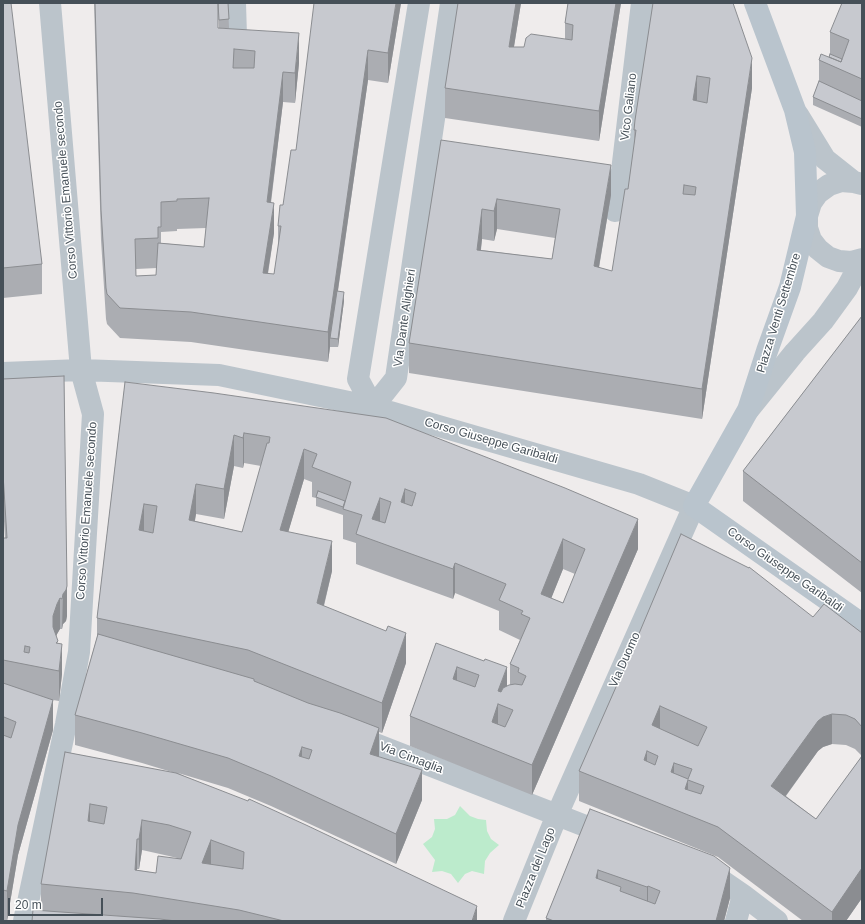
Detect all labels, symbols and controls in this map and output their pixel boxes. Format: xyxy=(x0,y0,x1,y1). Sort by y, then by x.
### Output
street label: Vico Galiano xyxy=(618,72,640,142)
street label: Corso Vittorio Emanuele secondo xyxy=(51,100,81,280)
street label: Piazza Venti Settembre xyxy=(754,251,804,375)
street label: Via Dante Alighieri xyxy=(391,268,419,368)
street label: Corso Giuseppe Garibaldi xyxy=(423,415,559,467)
street label: Corso Vittorio Emanuele secondo xyxy=(74,421,100,601)
street label: Corso Giuseppe Garibaldi xyxy=(724,525,846,615)
street label: Via Duomo xyxy=(606,630,644,690)
street label: Via Cimaglia xyxy=(377,739,445,777)
street label: Piazza del Lago xyxy=(513,826,559,910)
scale bar xyxy=(10,890,105,916)
text: 20 m xyxy=(15,898,42,912)

